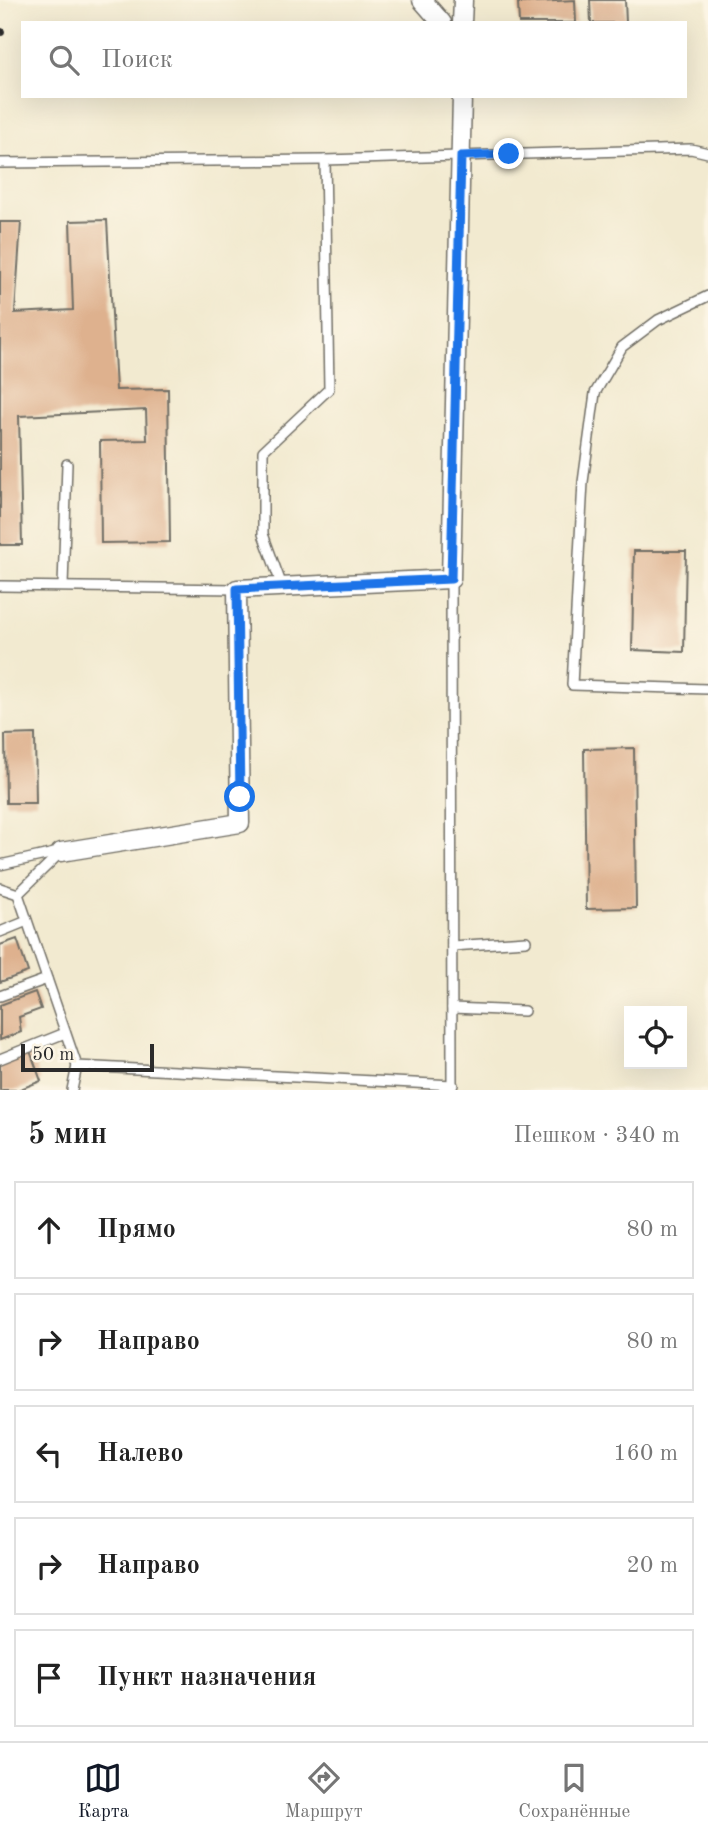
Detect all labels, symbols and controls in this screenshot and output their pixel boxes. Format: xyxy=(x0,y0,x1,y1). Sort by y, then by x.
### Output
search box xyxy=(21,21,687,98)
icon: search xyxy=(45,41,83,79)
text: Поиск xyxy=(101,47,173,73)
route end xyxy=(493,138,524,169)
route start xyxy=(224,781,255,812)
map controls xyxy=(624,1006,687,1069)
button: locate xyxy=(624,1006,687,1069)
scale bar xyxy=(21,1041,154,1073)
text: 50 m xyxy=(32,1046,74,1065)
text: 5 мин xyxy=(28,1120,107,1150)
text: Пешком · 340 m xyxy=(514,1124,680,1147)
icon: ahead xyxy=(30,1211,68,1249)
text: Прямо xyxy=(97,1217,176,1243)
text: 80 m xyxy=(627,1218,678,1241)
icon: right xyxy=(30,1323,68,1361)
text: Направо xyxy=(97,1329,200,1355)
text: 80 m xyxy=(627,1330,678,1353)
icon: left xyxy=(30,1435,68,1473)
text: Налево xyxy=(97,1441,184,1467)
text: 160 m xyxy=(613,1442,678,1465)
icon: right xyxy=(30,1547,68,1585)
text: Направо xyxy=(97,1553,200,1579)
text: 20 m xyxy=(627,1554,678,1577)
icon: arrive xyxy=(30,1659,68,1697)
text: Пункт назначения xyxy=(97,1665,316,1691)
tab: Карта xyxy=(78,1759,129,1824)
tab: Маршрут xyxy=(285,1759,363,1824)
tab: Сохранённые xyxy=(518,1759,630,1824)

